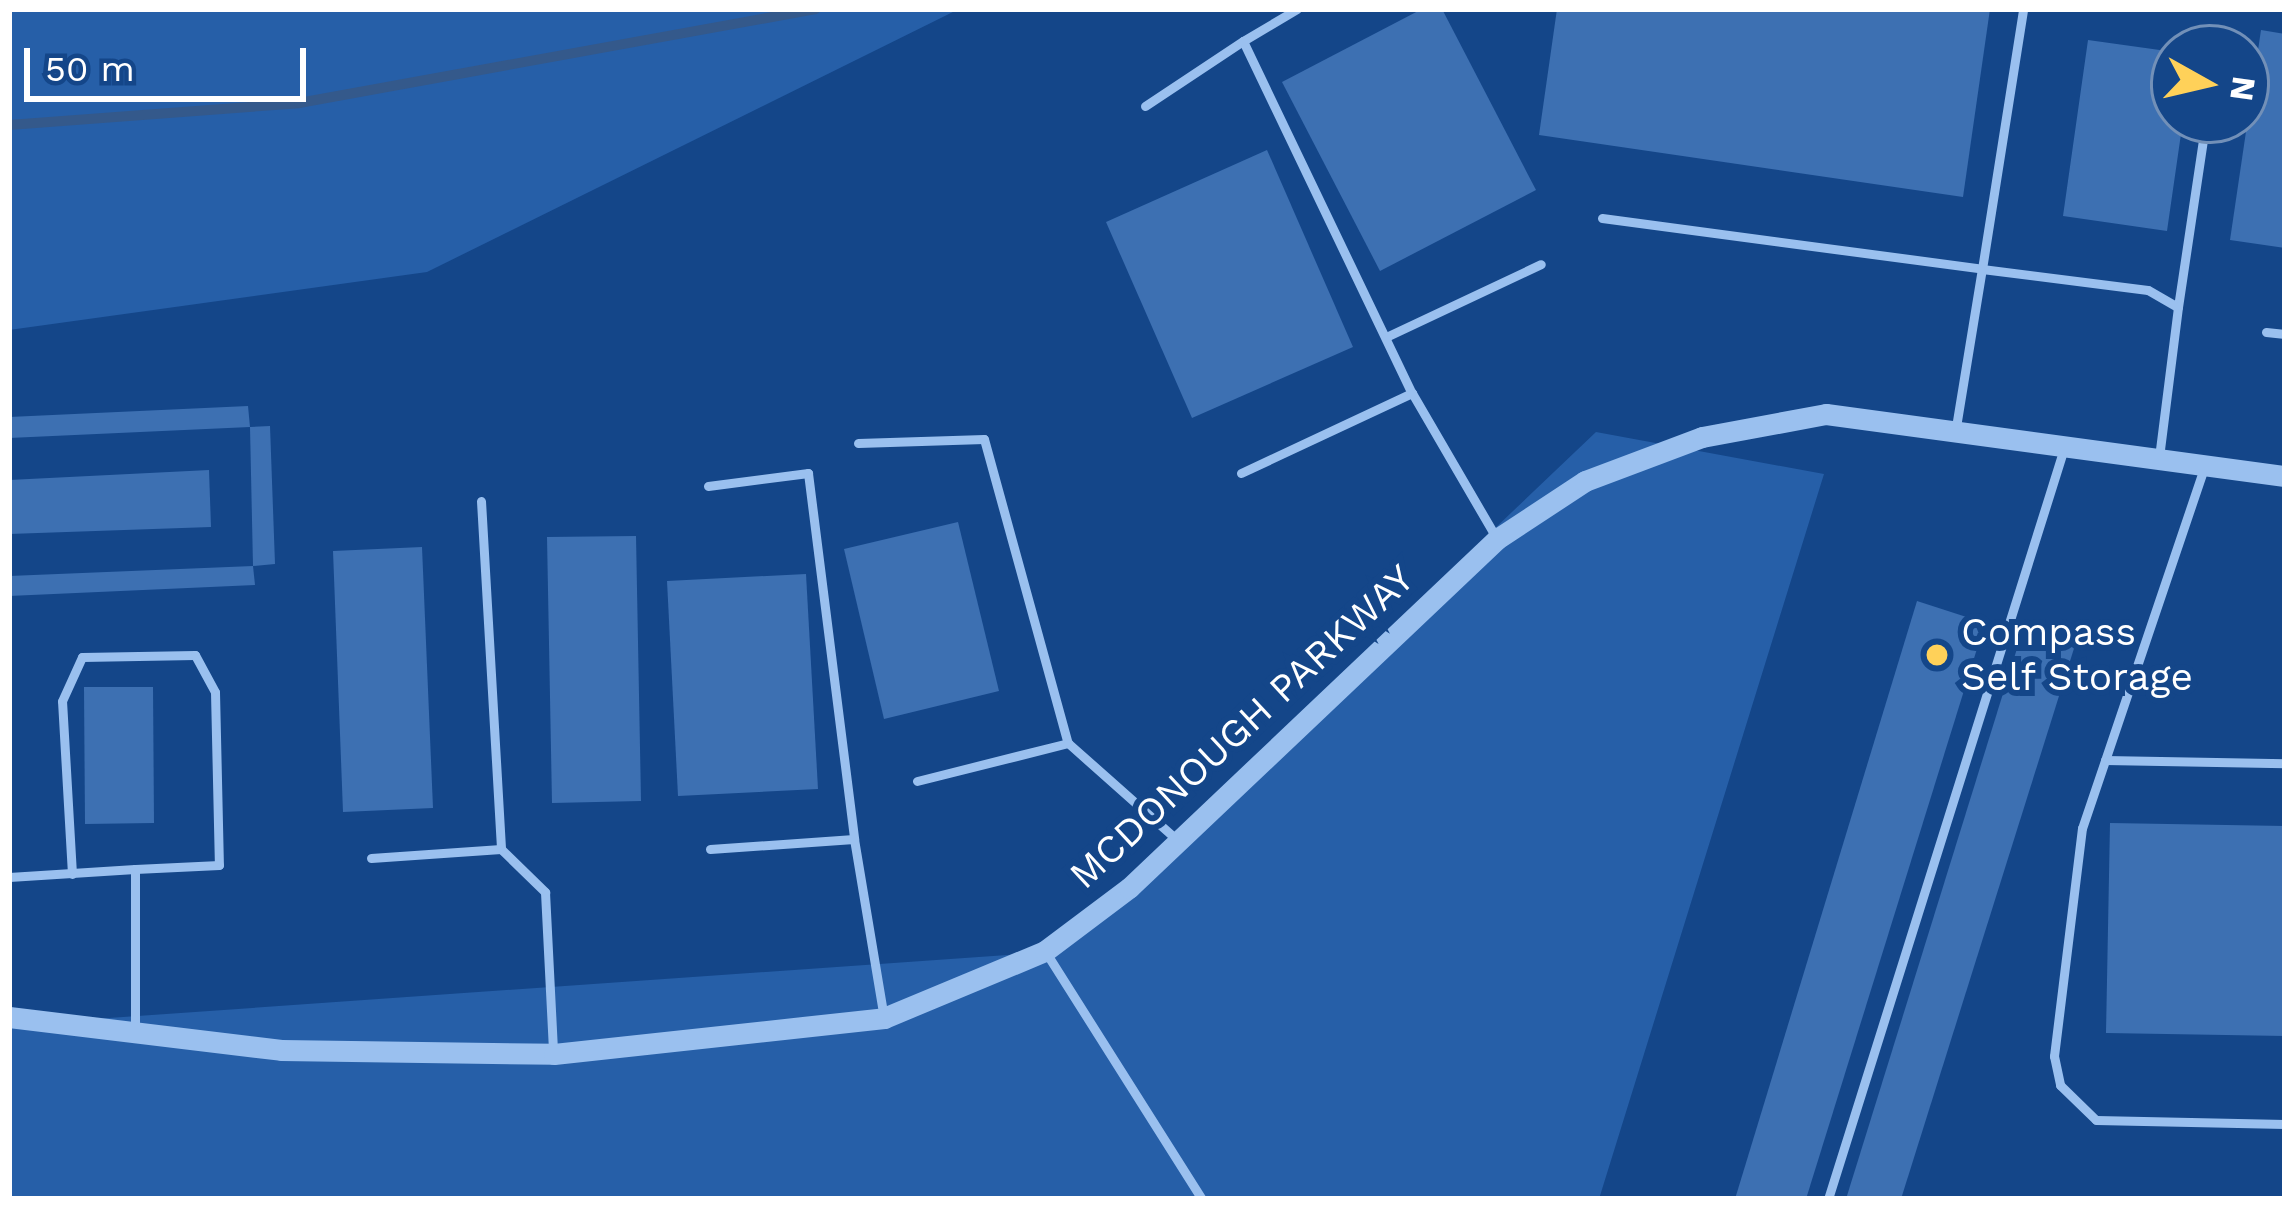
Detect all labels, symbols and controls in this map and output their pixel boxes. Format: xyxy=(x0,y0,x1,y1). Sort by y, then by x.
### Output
scale bar xyxy=(30,24,312,98)
north arrow xyxy=(2150,24,2270,144)
text: 50 m xyxy=(45,48,135,90)
text: N xyxy=(2222,74,2264,103)
street label: MCDONOUGH PARKWAY xyxy=(1060,555,1424,899)
place label: Compass Self Storage xyxy=(1961,610,2194,701)
marker: Compass Self Storage xyxy=(1924,642,1950,668)

